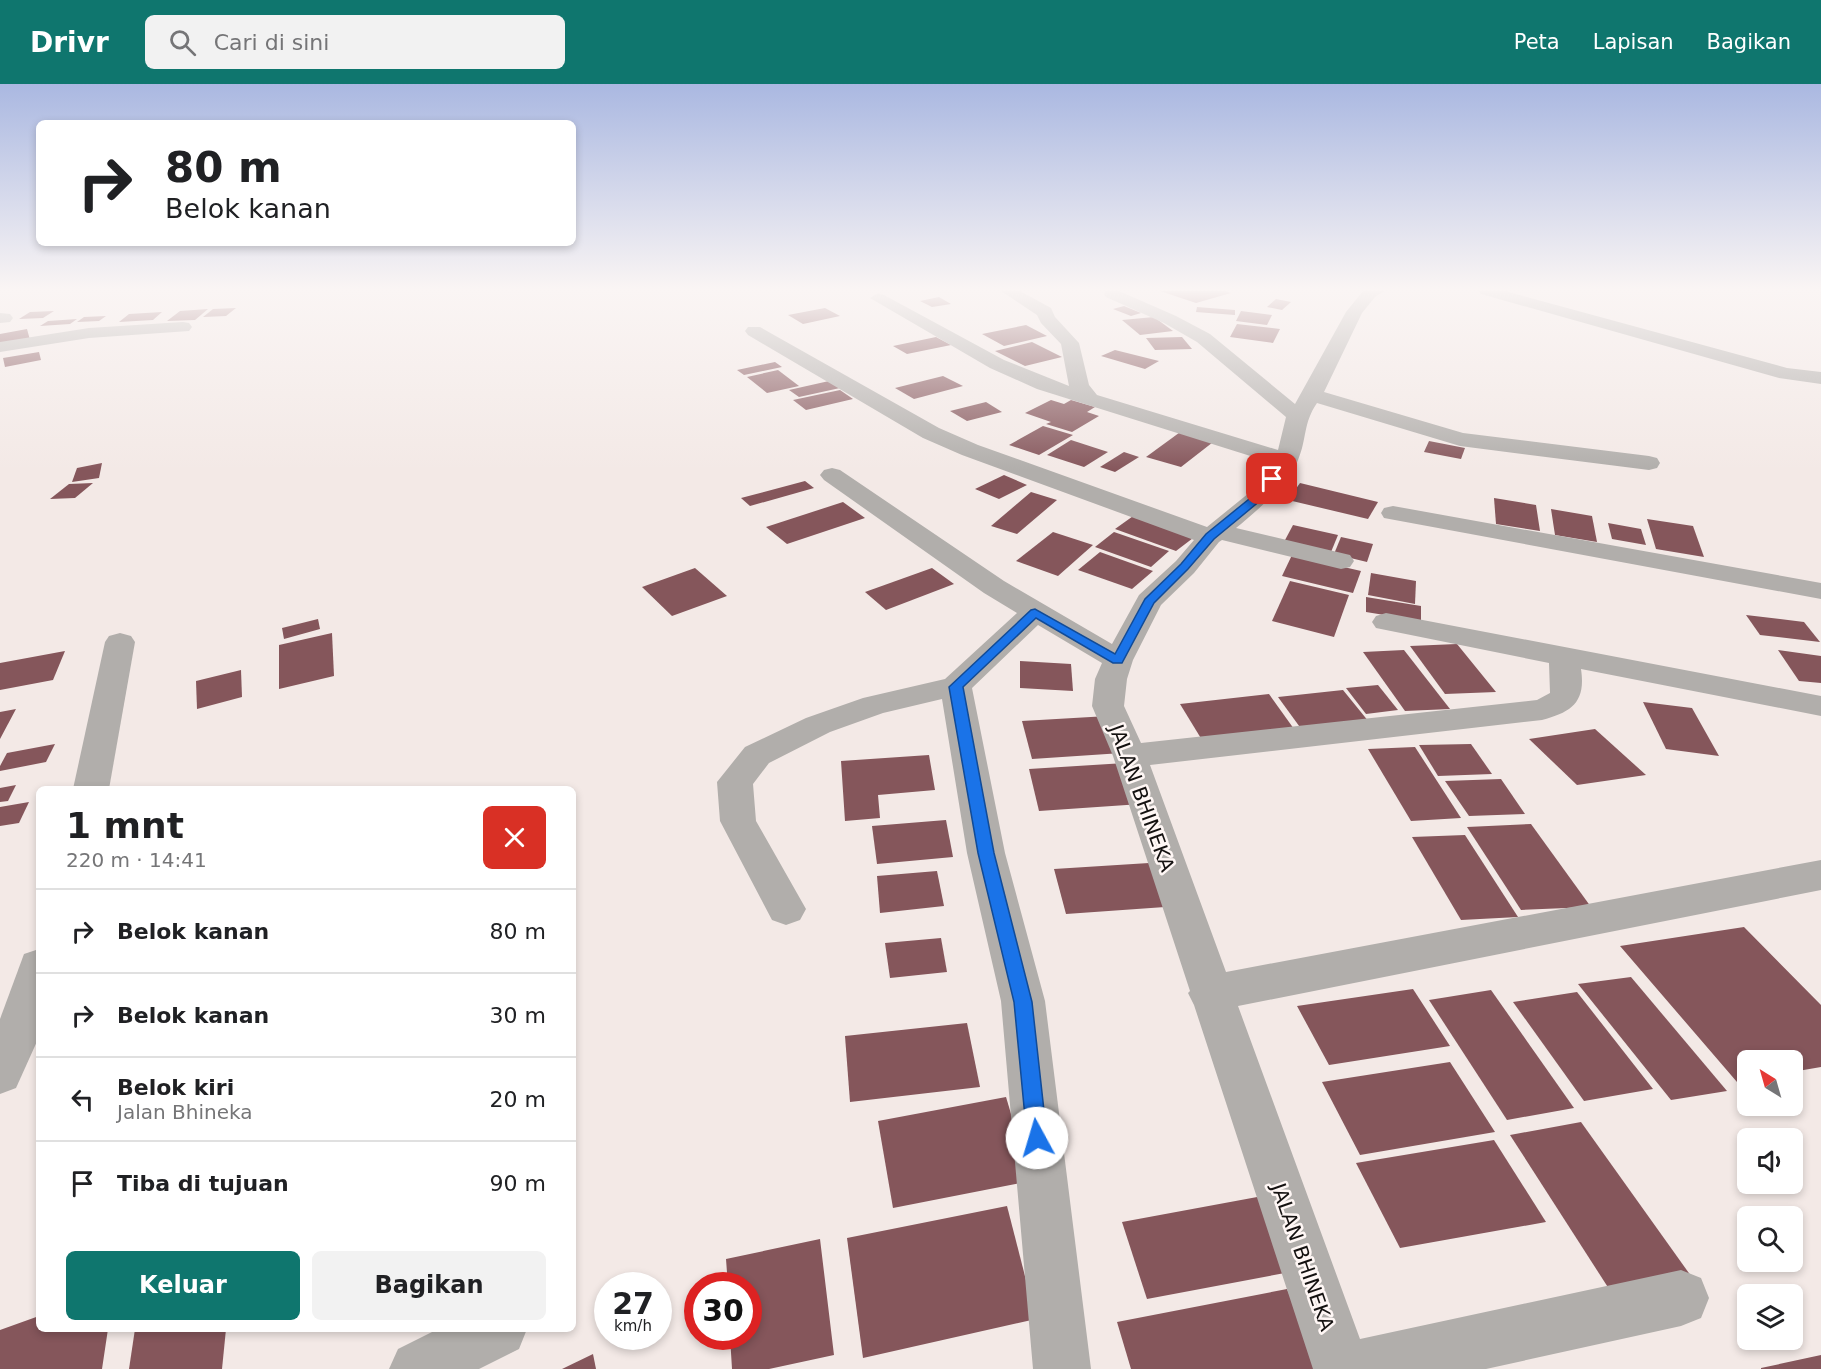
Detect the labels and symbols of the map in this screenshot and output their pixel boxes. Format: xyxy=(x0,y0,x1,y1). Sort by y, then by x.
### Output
pin xyxy=(1246,453,1297,504)
street label: JALAN BHINEKA xyxy=(1104,719,1180,875)
north arrow xyxy=(1737,1050,1803,1116)
position arrow xyxy=(1005,1106,1069,1170)
street label: JALAN BHINEKA xyxy=(1266,1178,1340,1334)
speed limit sign: 30 xyxy=(684,1272,762,1350)

